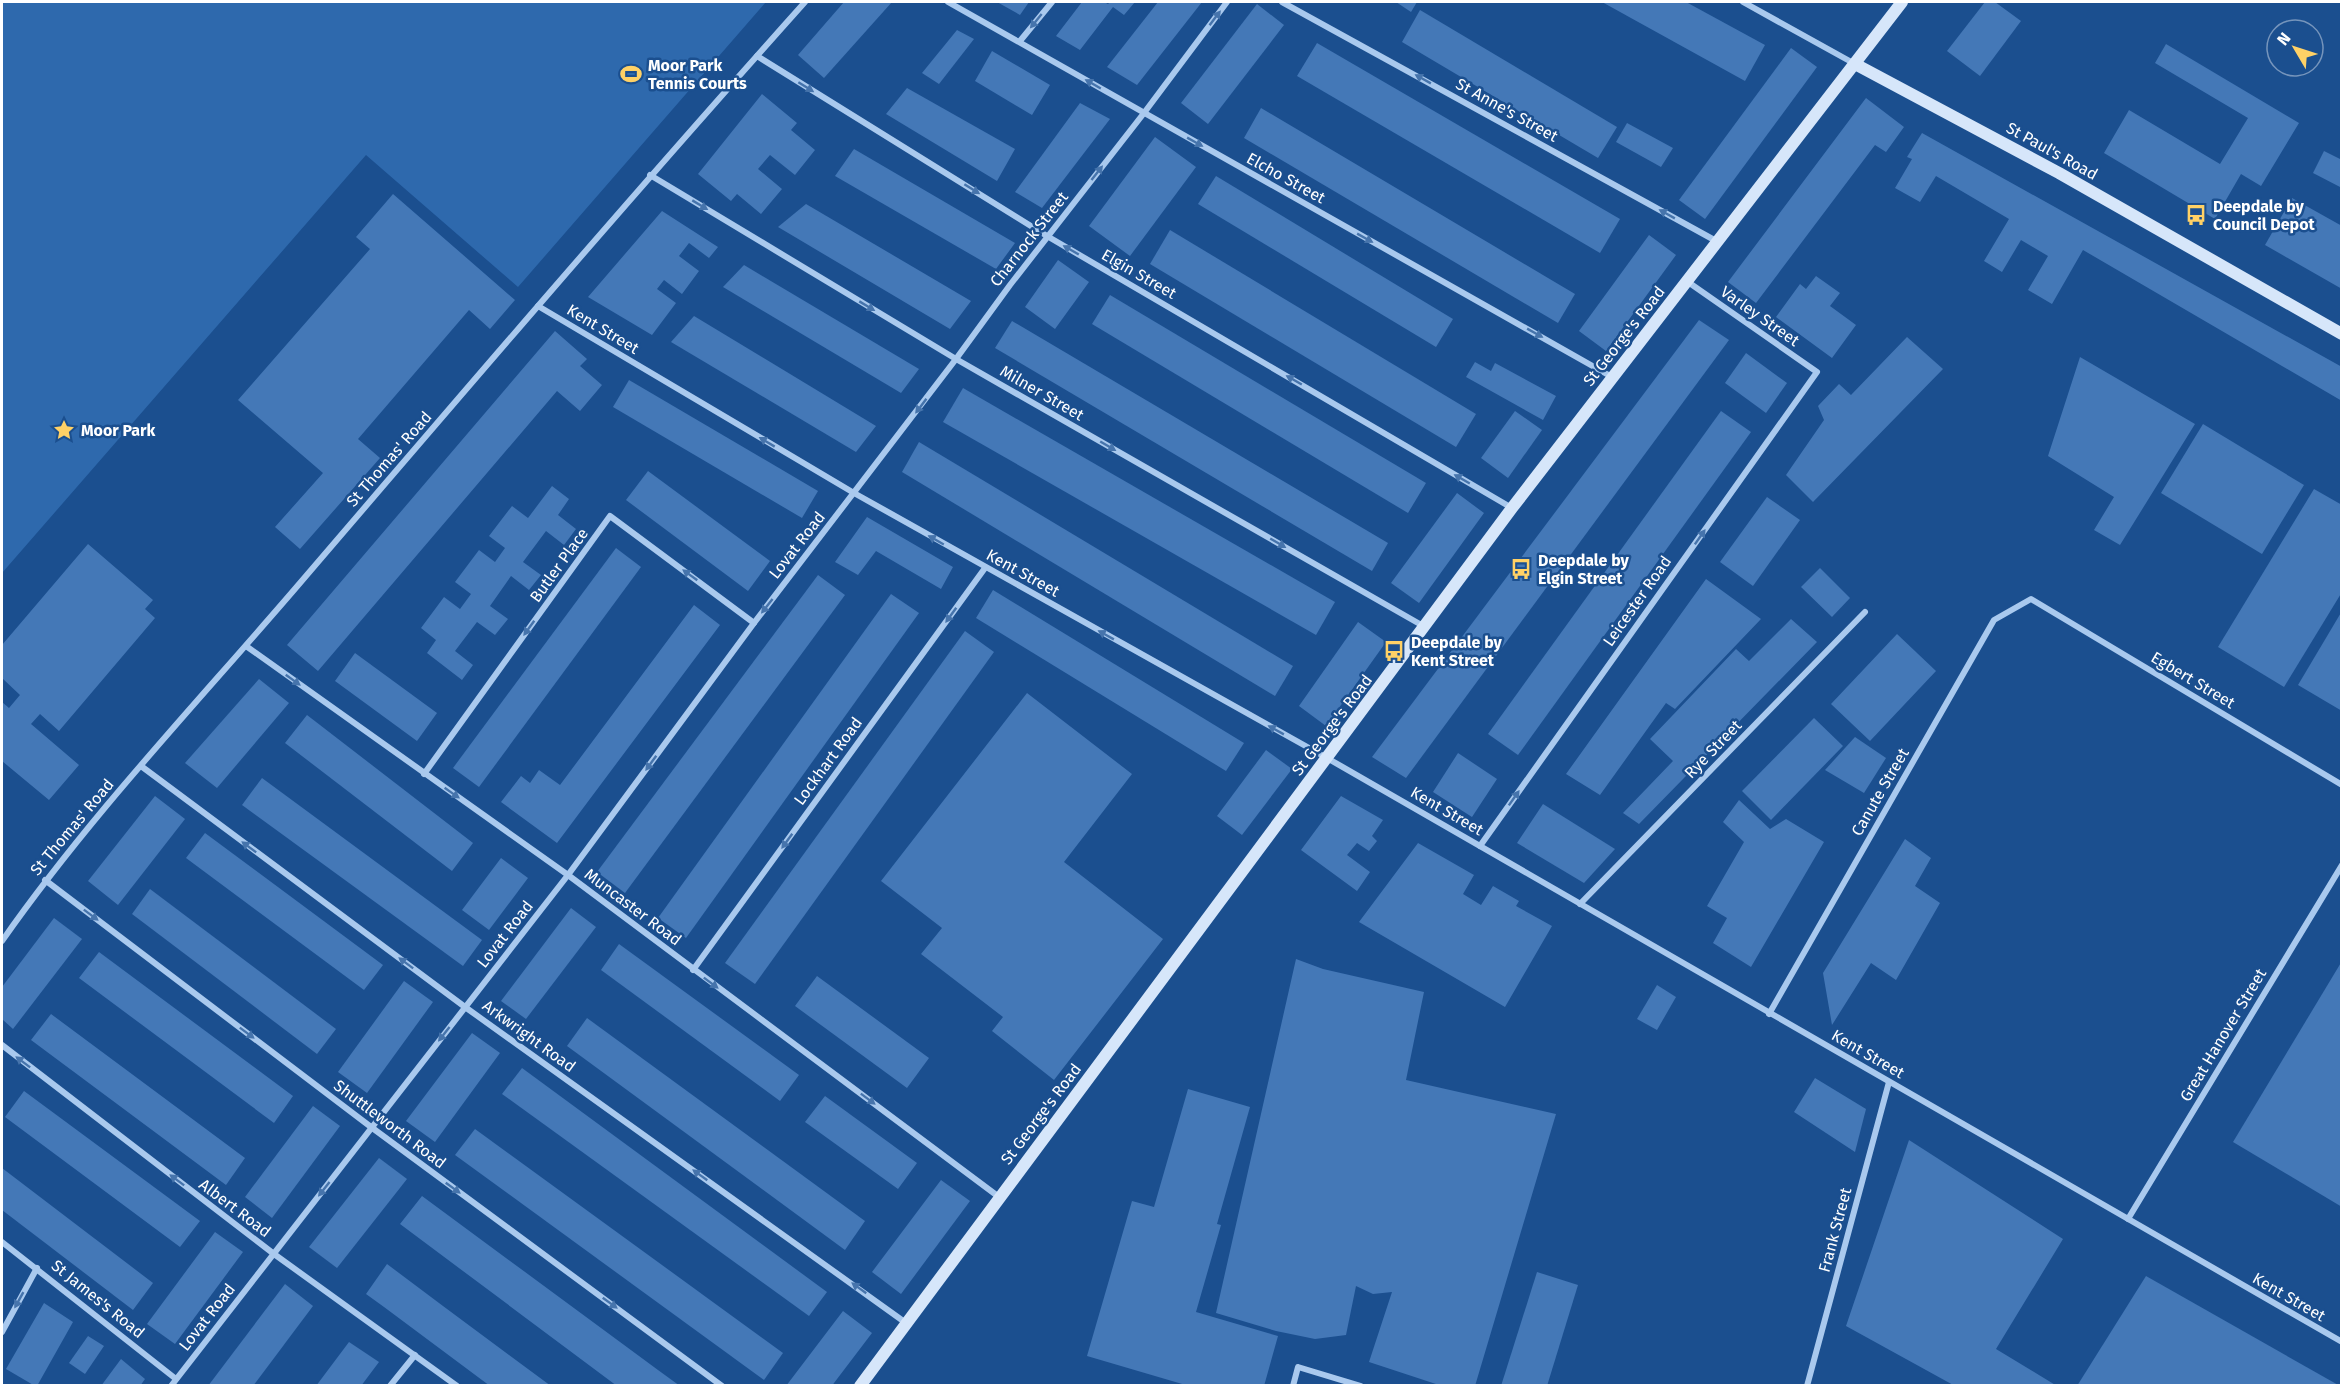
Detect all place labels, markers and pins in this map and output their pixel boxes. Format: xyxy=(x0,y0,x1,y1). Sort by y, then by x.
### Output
place label: Moor Park Tennis Courts xyxy=(648,56,747,93)
sports icon: Moor Park Tennis Courts xyxy=(619,62,643,86)
place label: Deepdale by Council Depot xyxy=(2213,197,2315,234)
bus stop icon: Deepdale by Council Depot xyxy=(2184,203,2208,227)
place icon: Moor Park xyxy=(52,418,76,442)
place label: Moor Park xyxy=(81,421,155,440)
place label: Deepdale by Elgin Street xyxy=(1538,551,1630,588)
bus stop icon: Deepdale by Elgin Street xyxy=(1509,557,1533,581)
place label: Deepdale by Kent Street xyxy=(1411,633,1503,670)
bus stop icon: Deepdale by Kent Street xyxy=(1382,639,1406,663)

